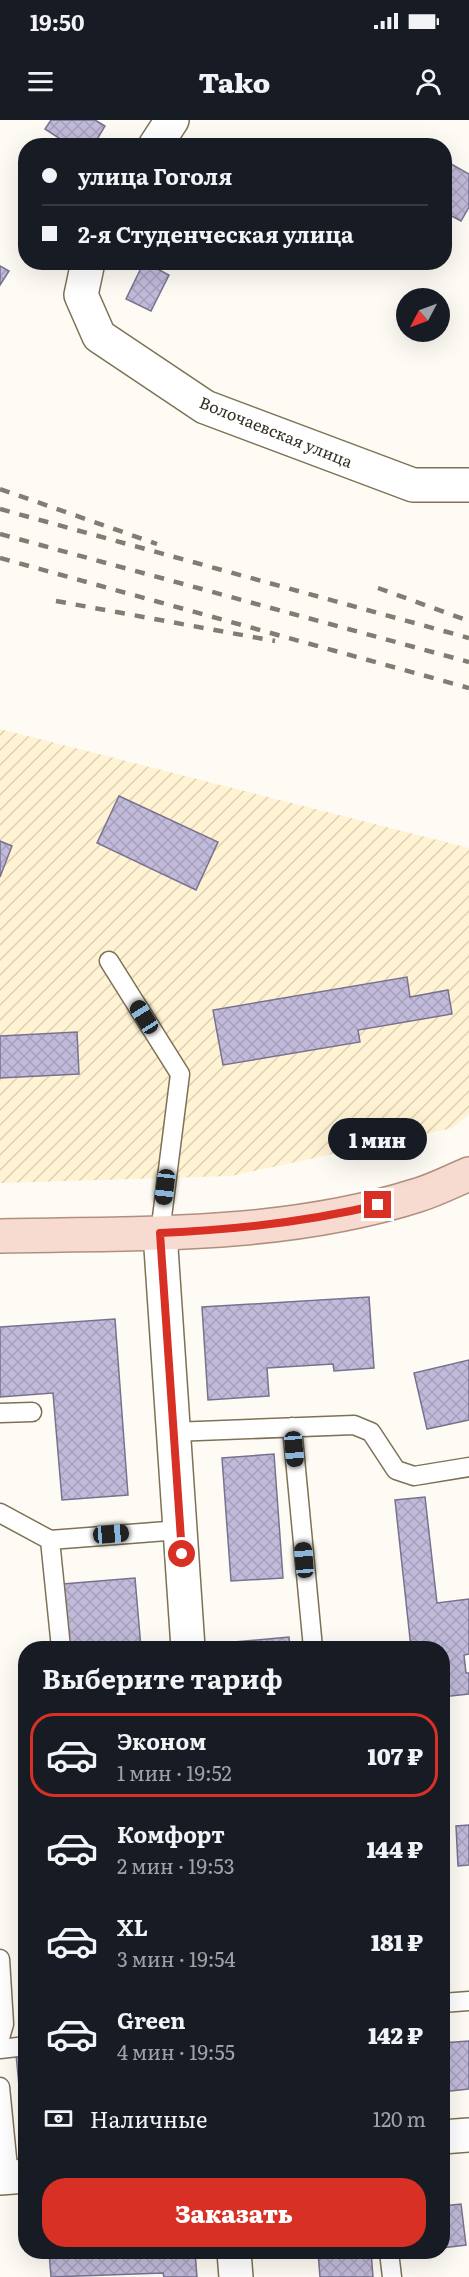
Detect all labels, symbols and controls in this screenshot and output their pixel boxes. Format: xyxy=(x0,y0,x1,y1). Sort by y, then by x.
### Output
text: 19:50 xyxy=(30,5,85,38)
text: Tako xyxy=(199,61,270,101)
icon: menu xyxy=(24,65,57,98)
icon: person xyxy=(412,65,445,98)
text: улица Гоголя xyxy=(78,159,232,192)
text: 2-я Студенческая улица xyxy=(78,217,354,250)
north arrow xyxy=(396,288,450,342)
map controls xyxy=(396,288,450,342)
street label: Волочаевская улица xyxy=(196,389,357,473)
car xyxy=(127,997,161,1037)
callout: 1 мин xyxy=(328,1118,428,1160)
text: 1 мин xyxy=(349,1124,406,1154)
car xyxy=(154,1168,176,1206)
route end xyxy=(364,1191,391,1218)
car xyxy=(283,1430,305,1468)
car xyxy=(92,1523,130,1545)
route start xyxy=(168,1540,195,1567)
car xyxy=(293,1541,315,1579)
text: Выберите тариф xyxy=(42,1657,283,1697)
text: Эконом xyxy=(117,1724,206,1757)
icon: car xyxy=(45,1728,99,1782)
text: 107 ₽ xyxy=(367,1739,423,1772)
text: 1 мин · 19:52 xyxy=(117,1757,232,1787)
text: Комфорт xyxy=(117,1817,225,1850)
icon: car xyxy=(45,1821,99,1875)
text: 144 ₽ xyxy=(367,1832,423,1865)
text: 2 мин · 19:53 xyxy=(117,1850,235,1880)
text: XL xyxy=(117,1910,148,1943)
icon: car xyxy=(45,1914,99,1968)
text: 181 ₽ xyxy=(371,1925,423,1958)
text: 3 мин · 19:54 xyxy=(117,1943,236,1973)
text: Green xyxy=(117,2003,186,2036)
icon: car xyxy=(45,2007,99,2061)
text: 142 ₽ xyxy=(368,2018,423,2051)
text: 4 мин · 19:55 xyxy=(117,2036,235,2066)
icon: cash xyxy=(42,2102,75,2135)
text: Наличные xyxy=(90,2102,208,2135)
text: 120 m xyxy=(373,2103,426,2133)
button: Заказать xyxy=(42,2178,426,2247)

